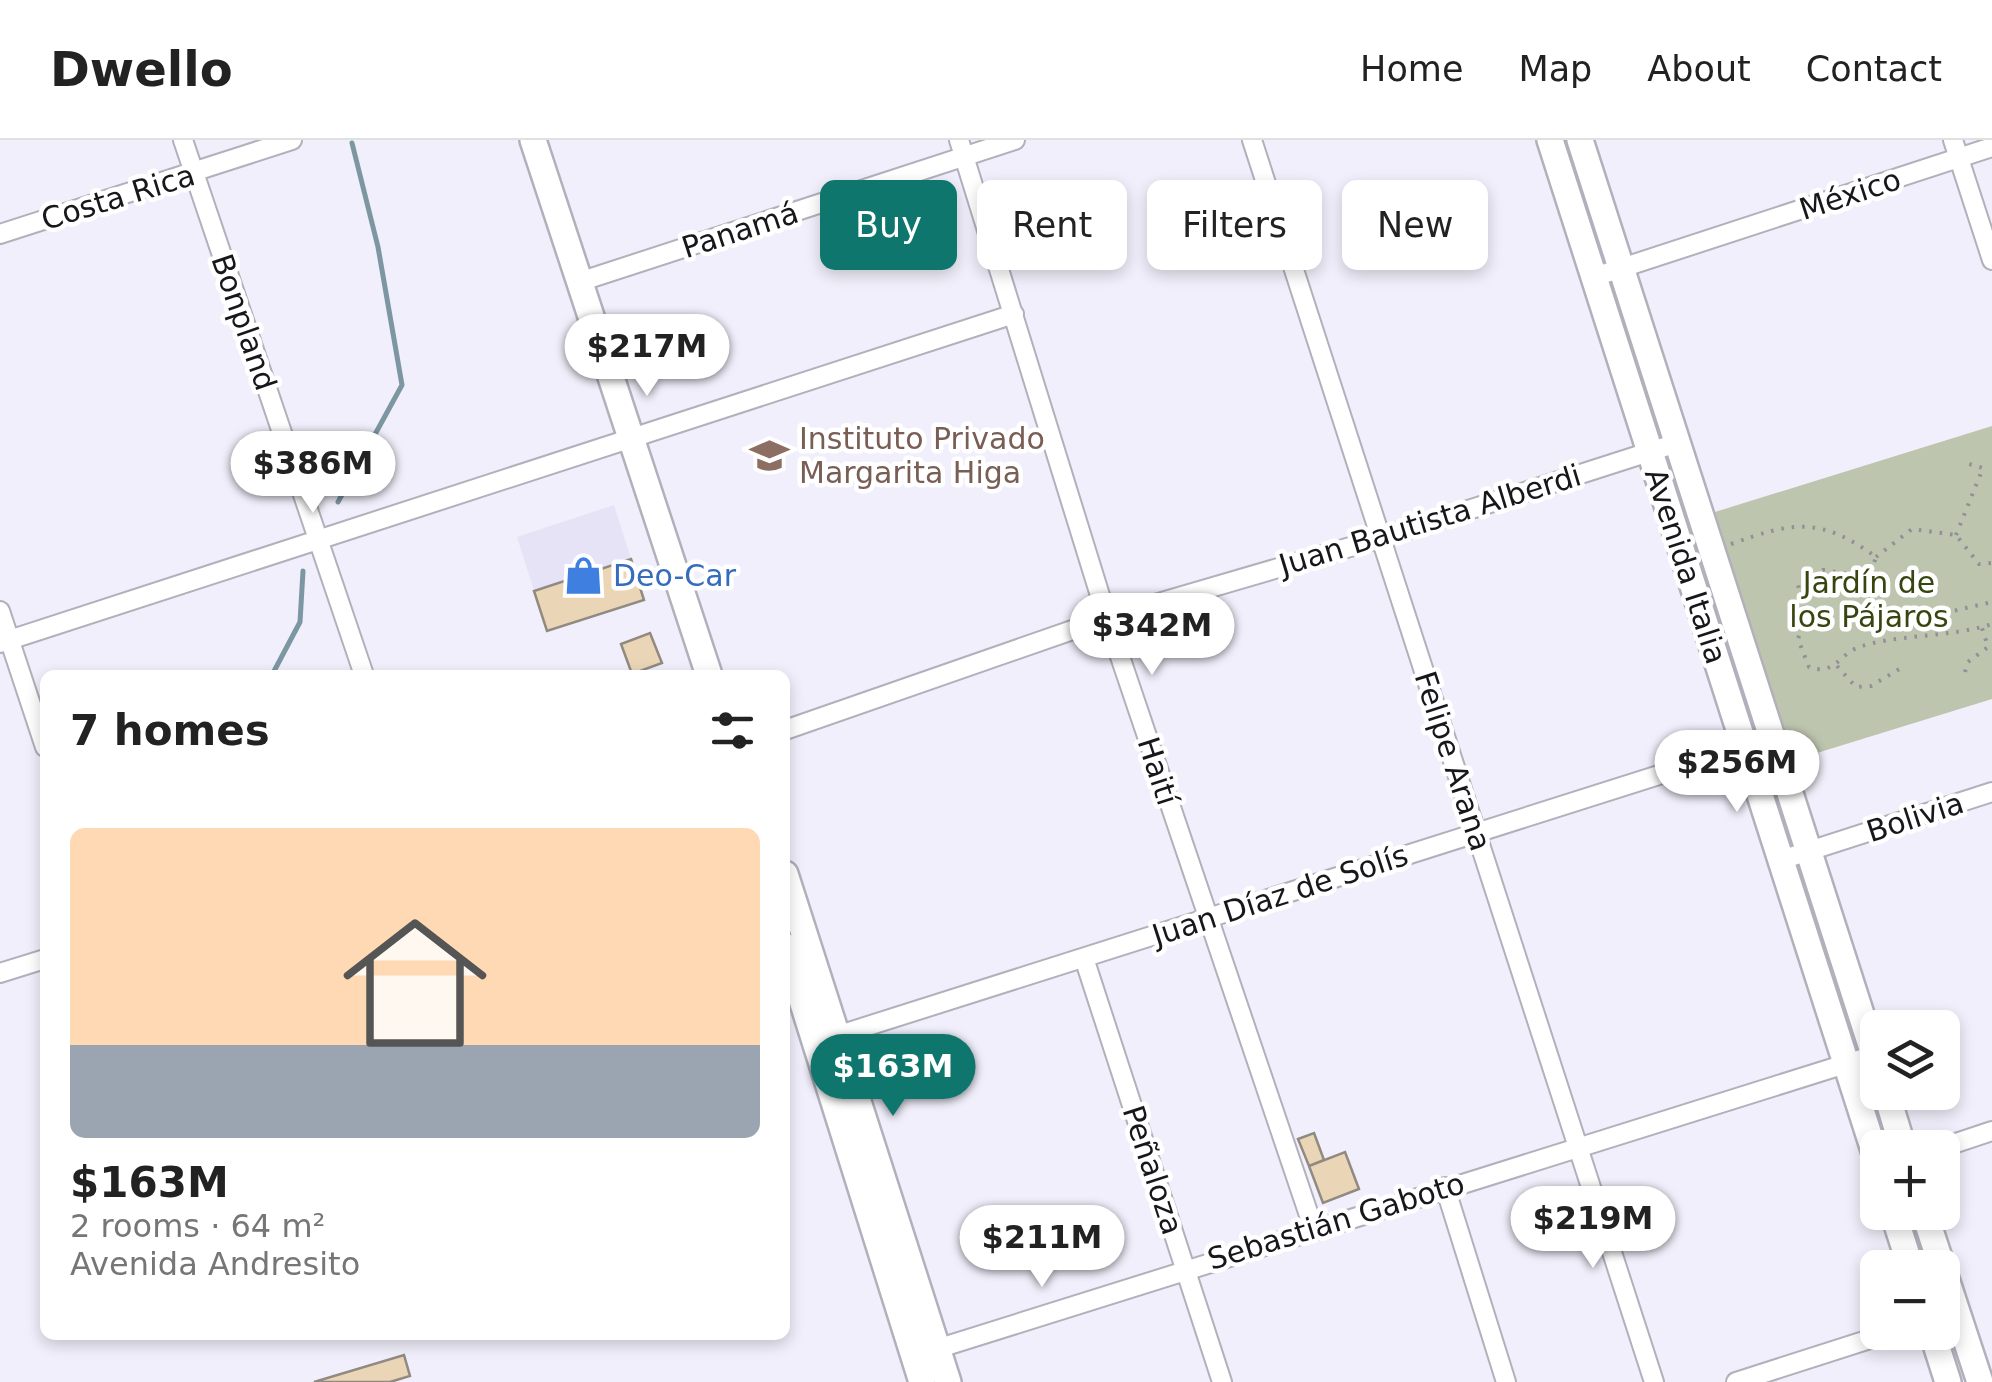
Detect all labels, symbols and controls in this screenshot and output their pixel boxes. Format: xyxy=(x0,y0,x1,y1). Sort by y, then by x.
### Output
text: Dwello xyxy=(50,41,233,97)
text: Home xyxy=(1360,49,1463,89)
text: Map xyxy=(1518,49,1592,89)
text: About xyxy=(1647,49,1751,89)
text: Contact xyxy=(1806,49,1942,89)
street label: Costa Rica xyxy=(37,157,199,237)
street label: México xyxy=(1795,161,1905,227)
chip: Buy xyxy=(820,180,957,270)
chip: Rent xyxy=(977,180,1127,270)
chip: Filters xyxy=(1147,180,1322,270)
chip: New xyxy=(1342,180,1488,270)
street label: Panamá xyxy=(677,195,803,265)
street label: Bonpland xyxy=(204,249,284,395)
pin: $217M xyxy=(577,314,717,399)
text: $217M xyxy=(587,327,707,365)
place label: Instituto Privado Margarita Higa xyxy=(799,421,1045,490)
pin: $386M xyxy=(243,431,383,516)
school or university icon: Instituto Privado Margarita Higa xyxy=(748,434,790,476)
text: $386M xyxy=(253,444,373,482)
street label: Juan Bautista Alberdi xyxy=(1273,457,1585,583)
street label: Avenida Italia xyxy=(1638,464,1734,668)
shop icon: Deo-Car xyxy=(562,554,604,596)
place label: Deo-Car xyxy=(613,558,737,593)
park label: Jardín de los Pájaros xyxy=(1789,565,1949,634)
pin: $342M xyxy=(1082,593,1222,678)
text: $342M xyxy=(1092,606,1212,644)
street label: Felipe Arana xyxy=(1408,667,1498,855)
icon: filters xyxy=(705,703,760,758)
text: 7 homes xyxy=(70,706,270,755)
pin: $256M xyxy=(1667,730,1807,815)
street label: Haití xyxy=(1131,733,1186,811)
text: $256M xyxy=(1677,743,1797,781)
street label: Bolivia xyxy=(1862,785,1968,849)
street label: Juan Díaz de Solís xyxy=(1146,837,1412,953)
icon: home xyxy=(325,893,505,1073)
map controls xyxy=(1860,1010,1960,1350)
button: layers xyxy=(1860,1010,1960,1110)
pin: $163M xyxy=(823,1034,963,1119)
text: $163M xyxy=(833,1047,953,1085)
street label: Peñaloza xyxy=(1116,1101,1190,1239)
button: + xyxy=(1860,1130,1960,1230)
text: $163M xyxy=(70,1158,229,1207)
street label: Sebastián Gaboto xyxy=(1203,1165,1469,1277)
pin: $219M xyxy=(1523,1186,1663,1271)
text: $219M xyxy=(1533,1199,1653,1237)
pin: $211M xyxy=(972,1205,1112,1290)
text: 2 rooms · 64 m² xyxy=(70,1207,325,1245)
text: $211M xyxy=(982,1218,1102,1256)
text: Avenida Andresito xyxy=(70,1245,360,1283)
button: − xyxy=(1860,1250,1960,1350)

